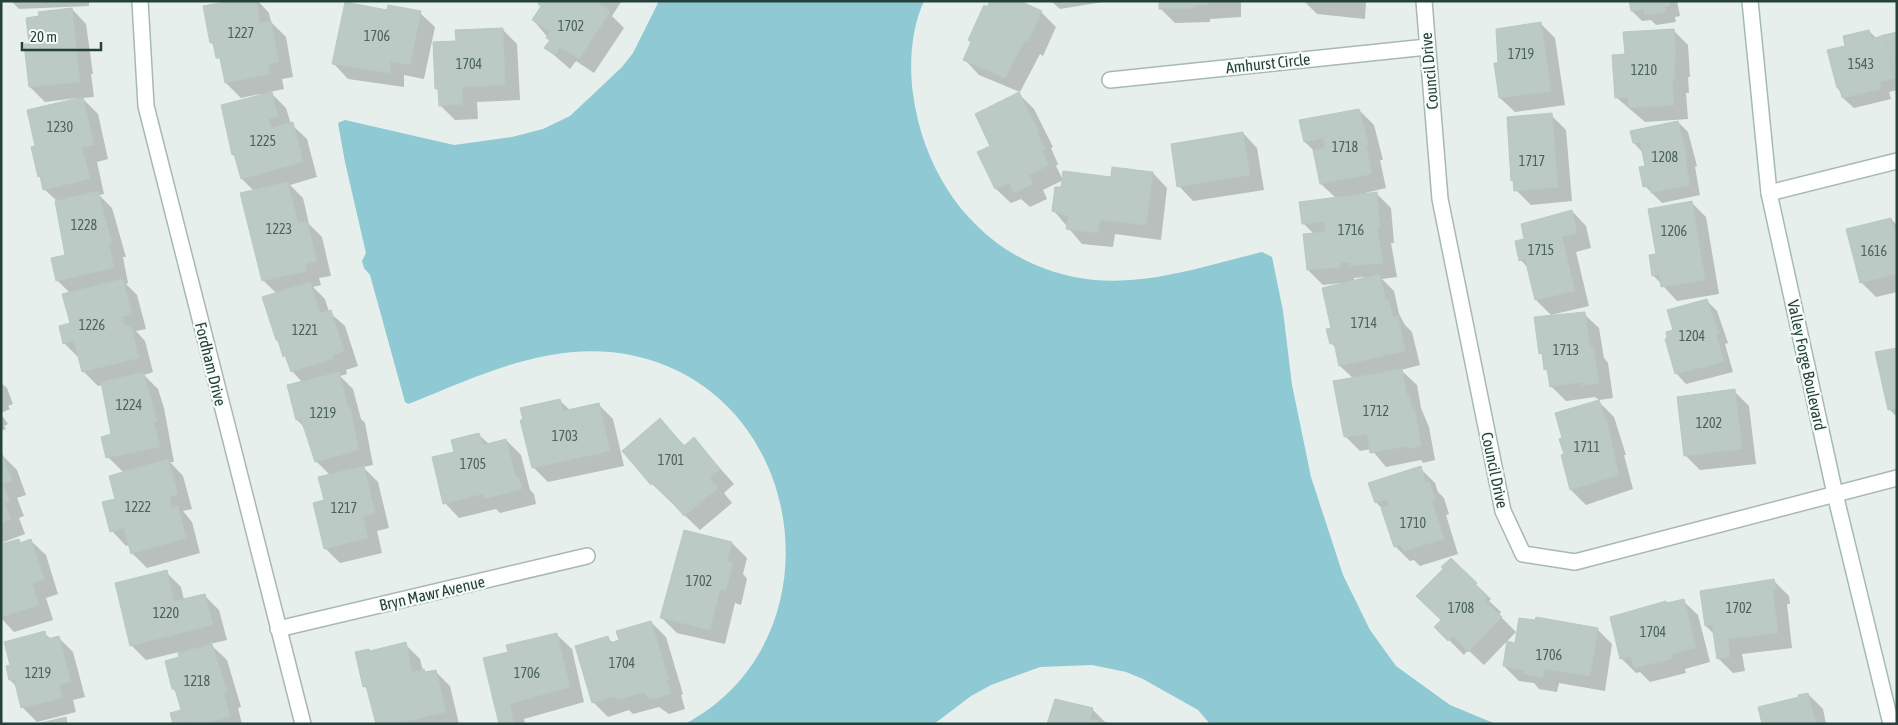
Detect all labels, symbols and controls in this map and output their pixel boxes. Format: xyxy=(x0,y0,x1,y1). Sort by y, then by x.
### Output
house number: 1702 xyxy=(558,18,584,34)
scale bar xyxy=(22,20,101,52)
house number: 1227 xyxy=(228,25,254,41)
text: 20 m xyxy=(30,28,57,45)
house number: 1706 xyxy=(364,28,391,44)
street label: Council Drive xyxy=(1417,32,1441,110)
house number: 1719 xyxy=(1508,46,1534,62)
street label: Amhurst Circle xyxy=(1225,50,1311,76)
house number: 1704 xyxy=(456,56,483,72)
house number: 1543 xyxy=(1848,56,1874,72)
house number: 1210 xyxy=(1631,62,1658,78)
house number: 1230 xyxy=(47,119,74,135)
house number: 1225 xyxy=(250,133,276,149)
house number: 1718 xyxy=(1332,139,1359,155)
house number: 1208 xyxy=(1652,149,1679,165)
house number: 1717 xyxy=(1519,153,1545,169)
house number: 1228 xyxy=(71,217,98,233)
house number: 1223 xyxy=(266,221,292,237)
house number: 1716 xyxy=(1338,222,1365,238)
house number: 1206 xyxy=(1661,223,1688,239)
house number: 1715 xyxy=(1528,242,1554,258)
house number: 1616 xyxy=(1861,243,1888,259)
street label: Valley Forge Boulevard xyxy=(1783,298,1830,432)
house number: 1714 xyxy=(1351,315,1378,331)
house number: 1226 xyxy=(79,317,106,333)
street label: Fordham Drive xyxy=(192,320,230,408)
house number: 1221 xyxy=(292,322,318,338)
house number: 1204 xyxy=(1679,328,1706,344)
house number: 1713 xyxy=(1553,342,1579,358)
house number: 1224 xyxy=(116,397,143,413)
house number: 1712 xyxy=(1363,403,1389,419)
house number: 1219 xyxy=(310,405,336,421)
house number: 1202 xyxy=(1696,415,1722,431)
house number: 1703 xyxy=(552,428,578,444)
street label: Council Drive xyxy=(1478,430,1512,510)
house number: 1711 xyxy=(1574,439,1600,455)
house number: 1701 xyxy=(658,452,684,468)
house number: 1705 xyxy=(460,456,486,472)
house number: 1222 xyxy=(125,499,151,515)
house number: 1217 xyxy=(331,500,357,516)
house number: 1710 xyxy=(1400,515,1427,531)
street label: Bryn Mawr Avenue xyxy=(377,572,487,615)
house number: 1702 xyxy=(686,573,712,589)
house number: 1708 xyxy=(1448,600,1475,616)
house number: 1702 xyxy=(1726,600,1752,616)
house number: 1220 xyxy=(153,605,180,621)
house number: 1704 xyxy=(1640,624,1667,640)
house number: 1706 xyxy=(1536,647,1563,663)
house number: 1704 xyxy=(609,655,636,671)
house number: 1219 xyxy=(25,665,51,681)
house number: 1706 xyxy=(514,665,541,681)
house number: 1218 xyxy=(184,673,211,689)

